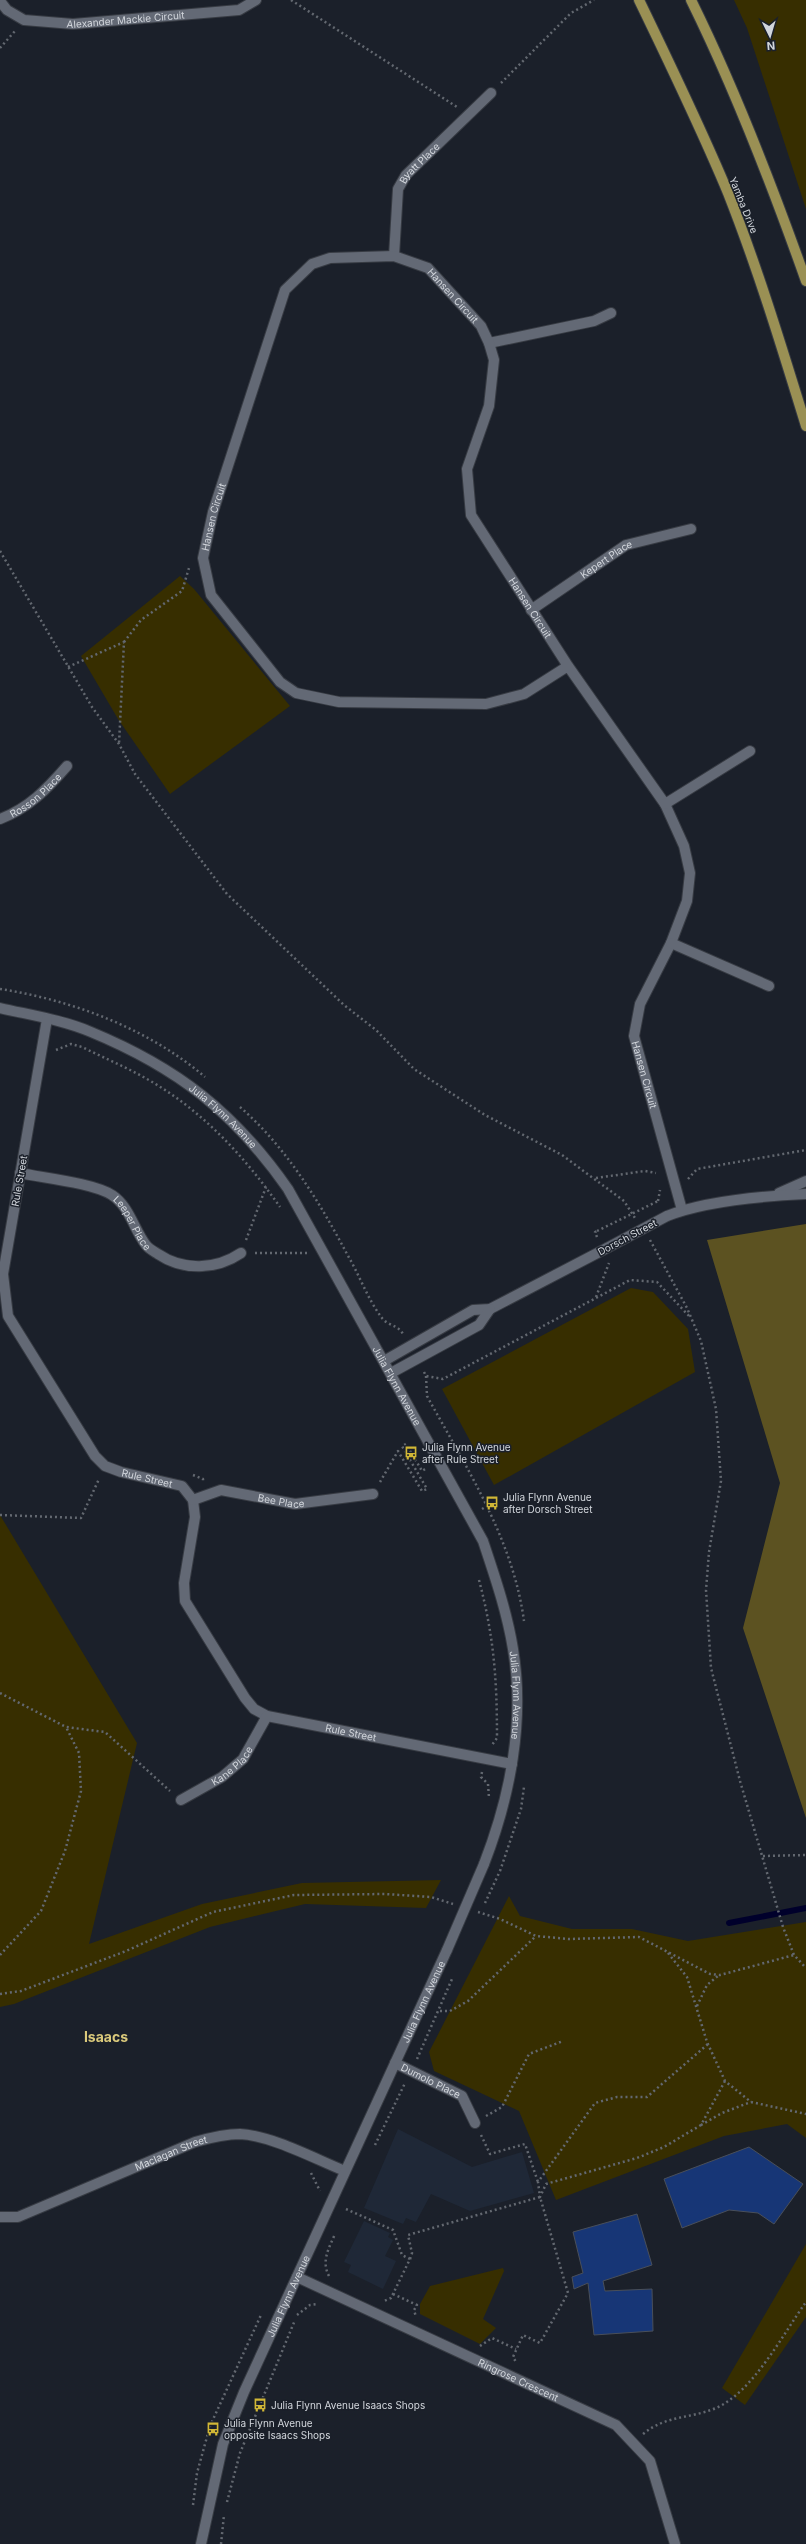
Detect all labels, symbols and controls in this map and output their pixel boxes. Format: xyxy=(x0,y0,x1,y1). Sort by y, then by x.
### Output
street label: Alexander Mackie Circuit xyxy=(66,9,186,30)
north arrow xyxy=(750,16,790,56)
text: N xyxy=(766,39,776,53)
street label: Byatt Place xyxy=(396,140,442,186)
street label: Yamba Drive xyxy=(727,175,761,235)
street label: Hansen Circuit xyxy=(425,266,482,326)
street label: Hansen Circuit xyxy=(199,481,228,552)
street label: Kepert Place xyxy=(578,538,633,581)
street label: Hansen Circuit xyxy=(507,575,555,641)
street label: Rosson Place xyxy=(8,771,64,820)
street label: Hansen Circuit xyxy=(630,1039,660,1110)
street label: Julia Flynn Avenue xyxy=(187,1081,260,1151)
street label: Rule Street xyxy=(9,1154,30,1207)
street label: Leeper Place xyxy=(111,1193,154,1253)
street label: Dorsch Street xyxy=(596,1216,659,1258)
street label: Julia Flynn Avenue xyxy=(370,1344,424,1428)
place label: Julia Flynn Avenue after Rule Street xyxy=(422,1441,511,1465)
bus stop icon: Julia Flynn Avenue after Rule Street xyxy=(403,1445,419,1461)
street label: Rule Street xyxy=(121,1466,174,1490)
street label: Bee Place xyxy=(257,1491,305,1510)
place label: Julia Flynn Avenue after Dorsch Street xyxy=(503,1491,593,1515)
bus stop icon: Julia Flynn Avenue after Dorsch Street xyxy=(484,1495,500,1511)
street label: Julia Flynn Avenue xyxy=(507,1650,523,1740)
street label: Rule Street xyxy=(324,1722,378,1743)
street label: Kane Place xyxy=(209,1744,255,1788)
street label: Julia Flynn Avenue xyxy=(399,1959,447,2045)
district label: Isaacs xyxy=(84,2028,128,2045)
street label: Dumolo Place xyxy=(399,2061,463,2101)
street label: Maclagan Street xyxy=(133,2133,209,2173)
street label: Julia Flynn Avenue xyxy=(264,2253,312,2339)
street label: Ringrose Crescent xyxy=(476,2356,561,2404)
bus stop icon: Julia Flynn Avenue Isaacs Shops xyxy=(252,2397,268,2413)
place label: Julia Flynn Avenue Isaacs Shops xyxy=(271,2399,425,2411)
place label: Julia Flynn Avenue opposite Isaacs Shops xyxy=(224,2417,330,2441)
bus stop icon: Julia Flynn Avenue opposite Isaacs Shops xyxy=(205,2421,221,2437)

